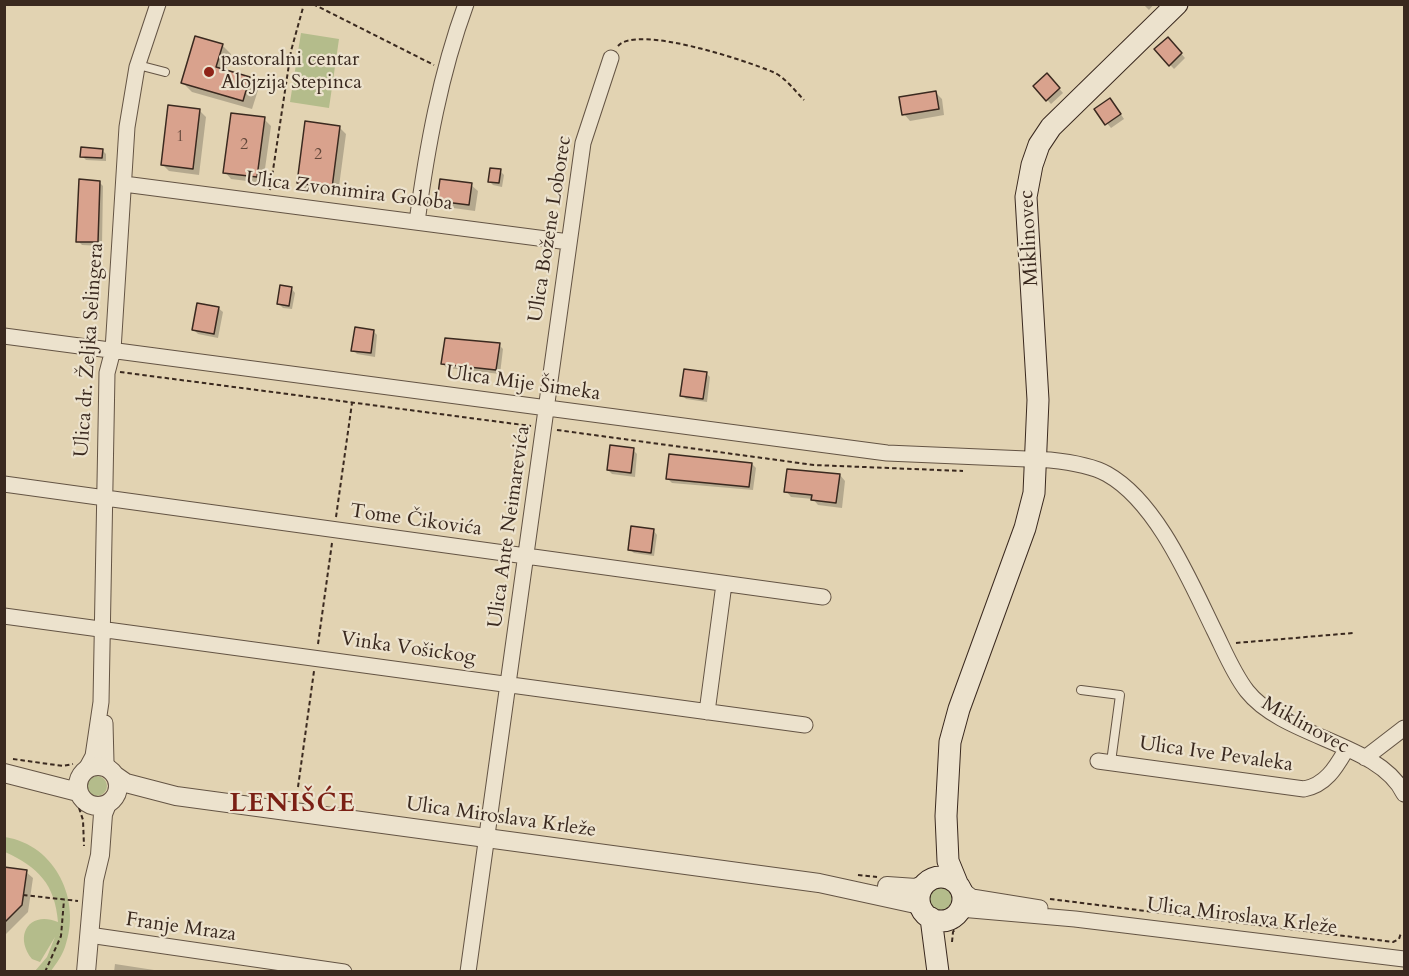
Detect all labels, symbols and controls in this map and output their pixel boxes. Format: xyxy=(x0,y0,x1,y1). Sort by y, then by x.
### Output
place label: pastoralni centar Alojzija Stepinca xyxy=(221,48,362,95)
marker: pastoralni centar Alojzija Stepinca xyxy=(202,65,216,79)
house number: 1 xyxy=(176,127,184,147)
street label: Ulica Božene Loborec xyxy=(524,134,578,324)
house number: 2 xyxy=(240,135,248,155)
house number: 2 xyxy=(314,145,322,165)
street label: Ulica Zvonimira Goloba xyxy=(244,167,454,217)
street label: Miklinovec xyxy=(1015,189,1045,287)
street label: Ulica dr. Željka Selingera xyxy=(71,242,109,458)
street label: Ulica Mije Šimeka xyxy=(444,361,602,407)
street label: Ulica Ante Neimarevića xyxy=(484,424,536,630)
street label: Tome Čikovića xyxy=(349,500,483,542)
street label: Vinka Vošickog xyxy=(339,628,477,670)
street label: Miklinovec xyxy=(1257,692,1353,760)
street label: Ulica Ive Pevaleka xyxy=(1138,732,1294,778)
district label: LENIŠĆE xyxy=(230,789,356,821)
street label: Ulica Miroslava Krleže xyxy=(404,793,598,843)
street label: Ulica Miroslava Krleže xyxy=(1145,893,1339,941)
street label: Franje Mraza xyxy=(124,908,238,948)

